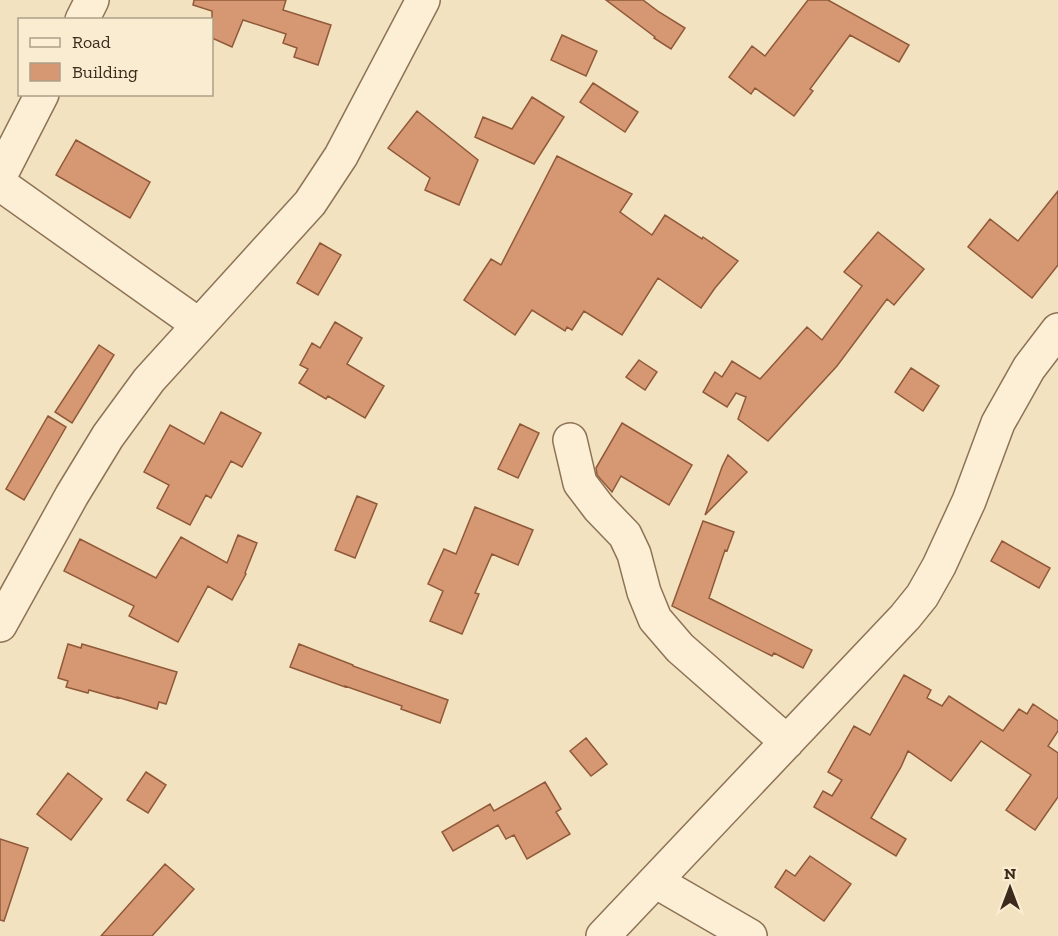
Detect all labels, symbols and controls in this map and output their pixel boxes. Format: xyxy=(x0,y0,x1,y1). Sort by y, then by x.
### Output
legend xyxy=(18,18,213,96)
text: Road xyxy=(72,31,111,53)
text: Building xyxy=(72,61,138,83)
north arrow xyxy=(980,858,1040,918)
text: N xyxy=(1004,864,1016,883)

